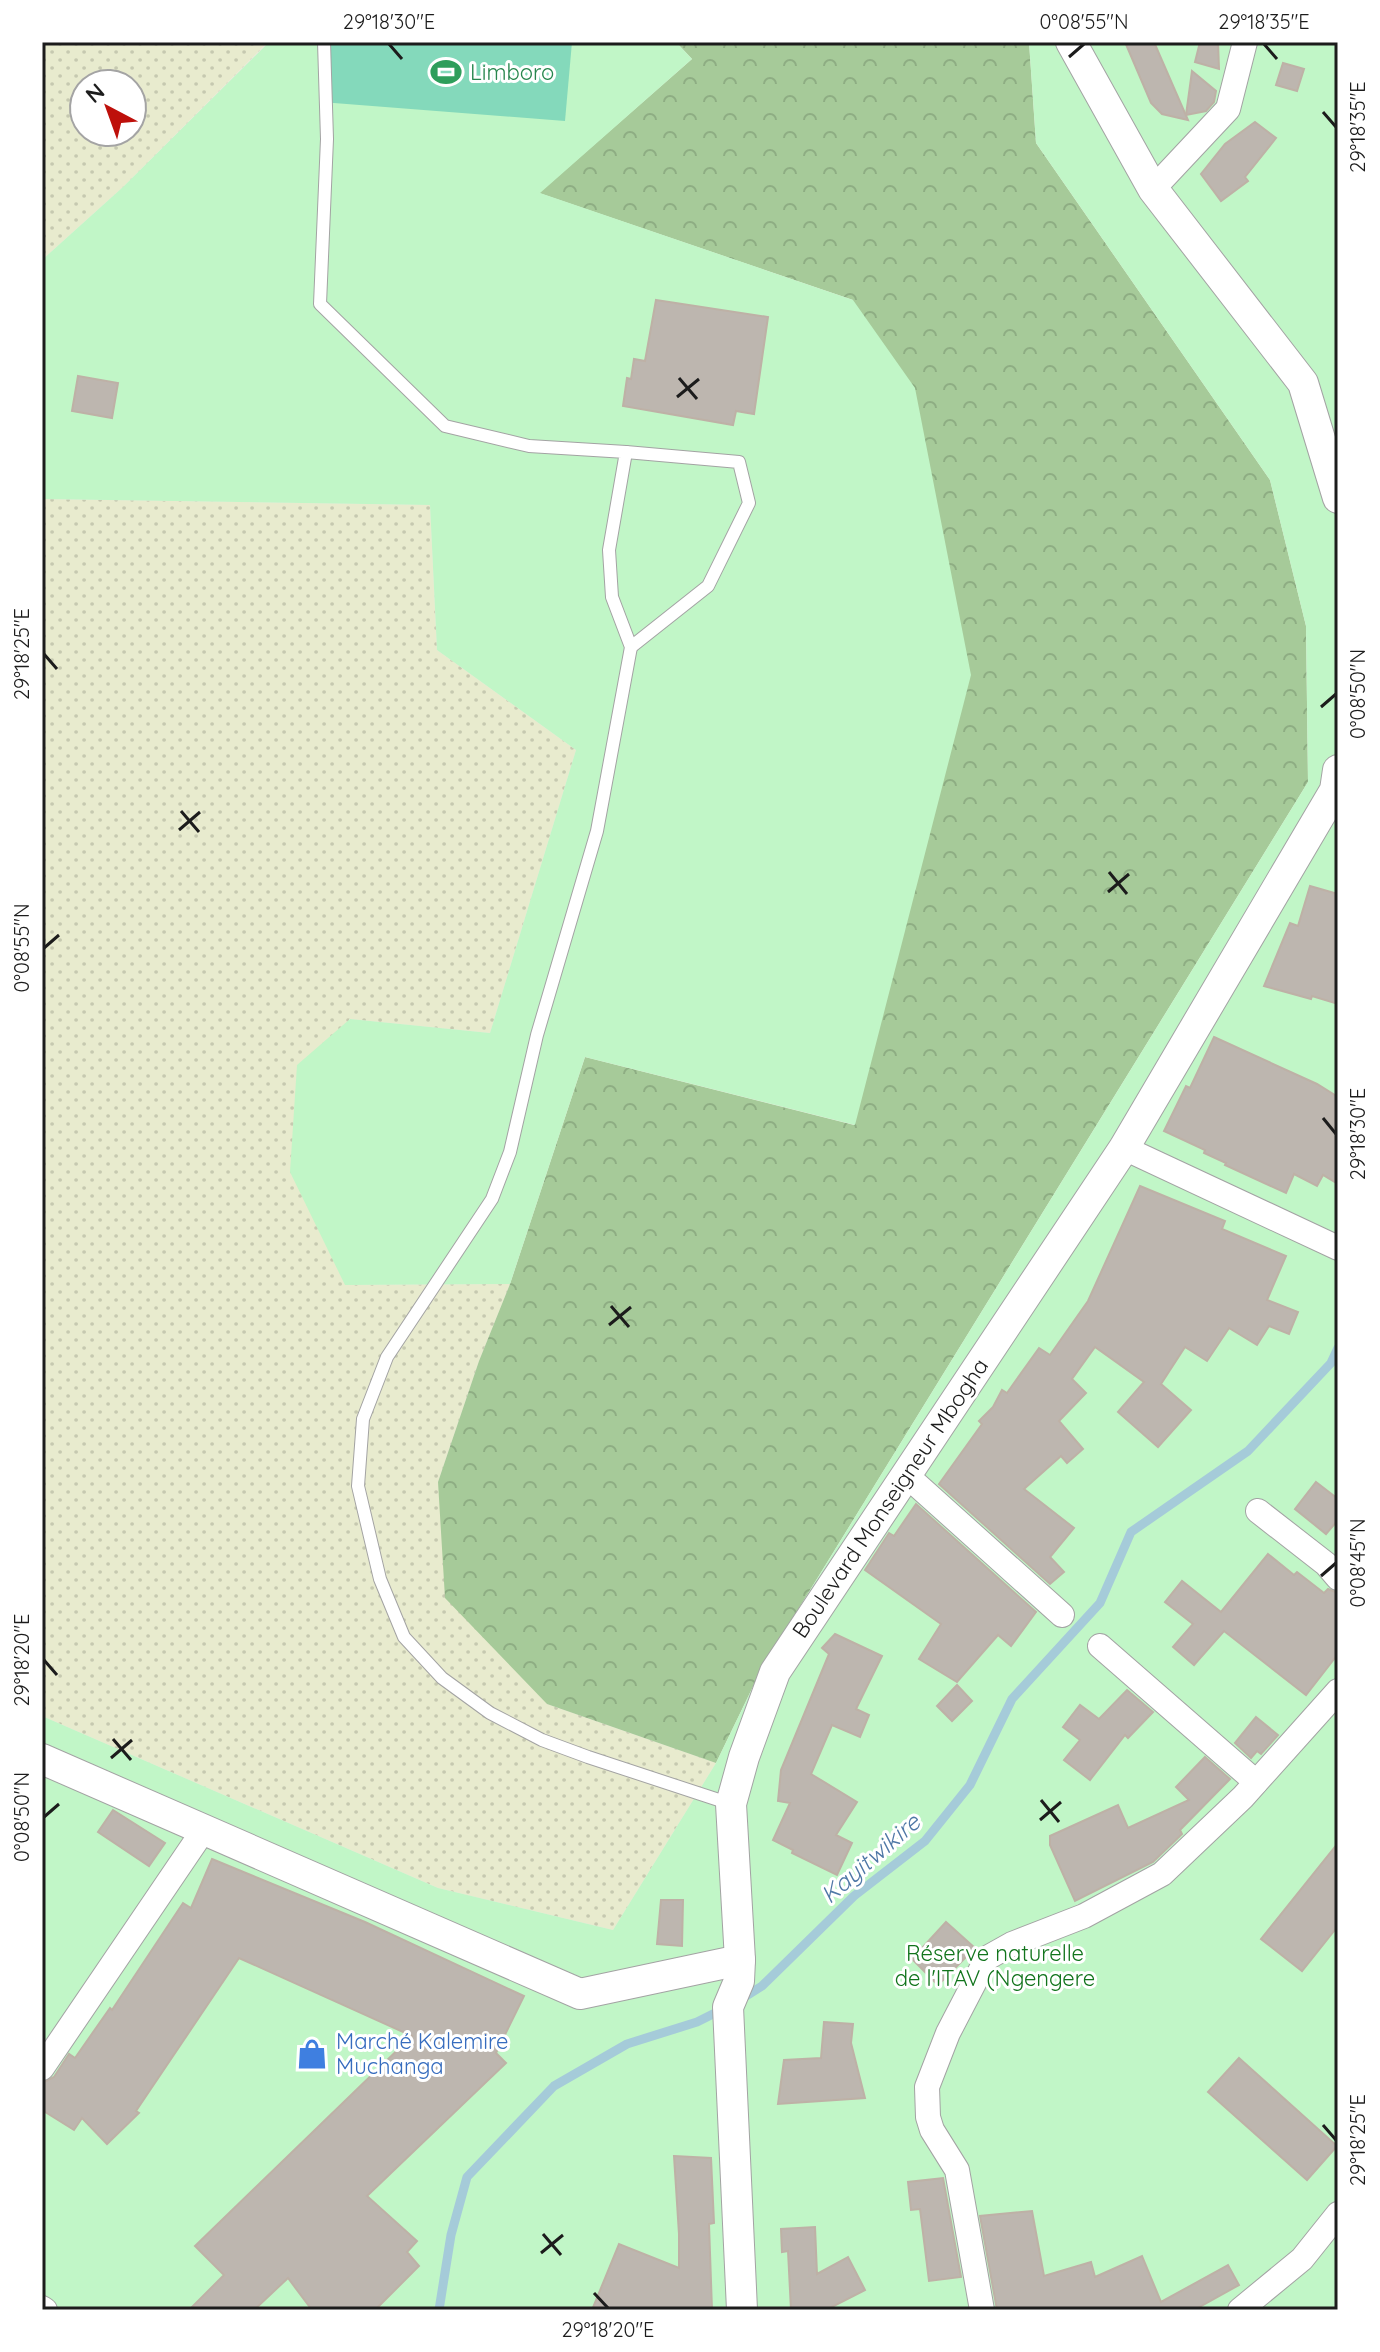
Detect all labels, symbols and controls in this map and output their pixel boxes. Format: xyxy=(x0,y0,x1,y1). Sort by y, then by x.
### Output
text: 29°18'30"E xyxy=(343,9,435,34)
text: 0°08'55"N xyxy=(1039,9,1129,34)
text: 29°18'35"E xyxy=(1218,9,1310,34)
sports icon: Limboro xyxy=(429,55,463,89)
place label: Limboro xyxy=(470,58,554,86)
north arrow xyxy=(68,68,148,148)
text: N xyxy=(80,77,110,109)
text: 29°18'35"E xyxy=(1345,81,1370,173)
text: 29°18'25"E xyxy=(9,608,34,700)
text: 0°08'50"N xyxy=(1345,649,1370,739)
text: 0°08'55"N xyxy=(9,903,34,993)
text: 29°18'30"E xyxy=(1345,1088,1370,1180)
street label: Boulevard Monseigneur Mbogha xyxy=(786,1353,994,1643)
text: 0°08'45"N xyxy=(1345,1519,1370,1607)
text: 29°18'20"E xyxy=(9,1614,34,1706)
text: 0°08'50"N xyxy=(9,1772,34,1862)
water label: Kayitwikire xyxy=(814,1806,927,1909)
park label: Réserve naturelle de l'ITAV (Ngengere xyxy=(895,1939,1095,1992)
place label: Marché Kalemire Muchanga xyxy=(336,2027,508,2080)
shop icon: Marché Kalemire Muchanga xyxy=(295,2037,329,2071)
text: 29°18'25"E xyxy=(1345,2094,1370,2186)
text: 29°18'20"E xyxy=(562,2317,654,2342)

